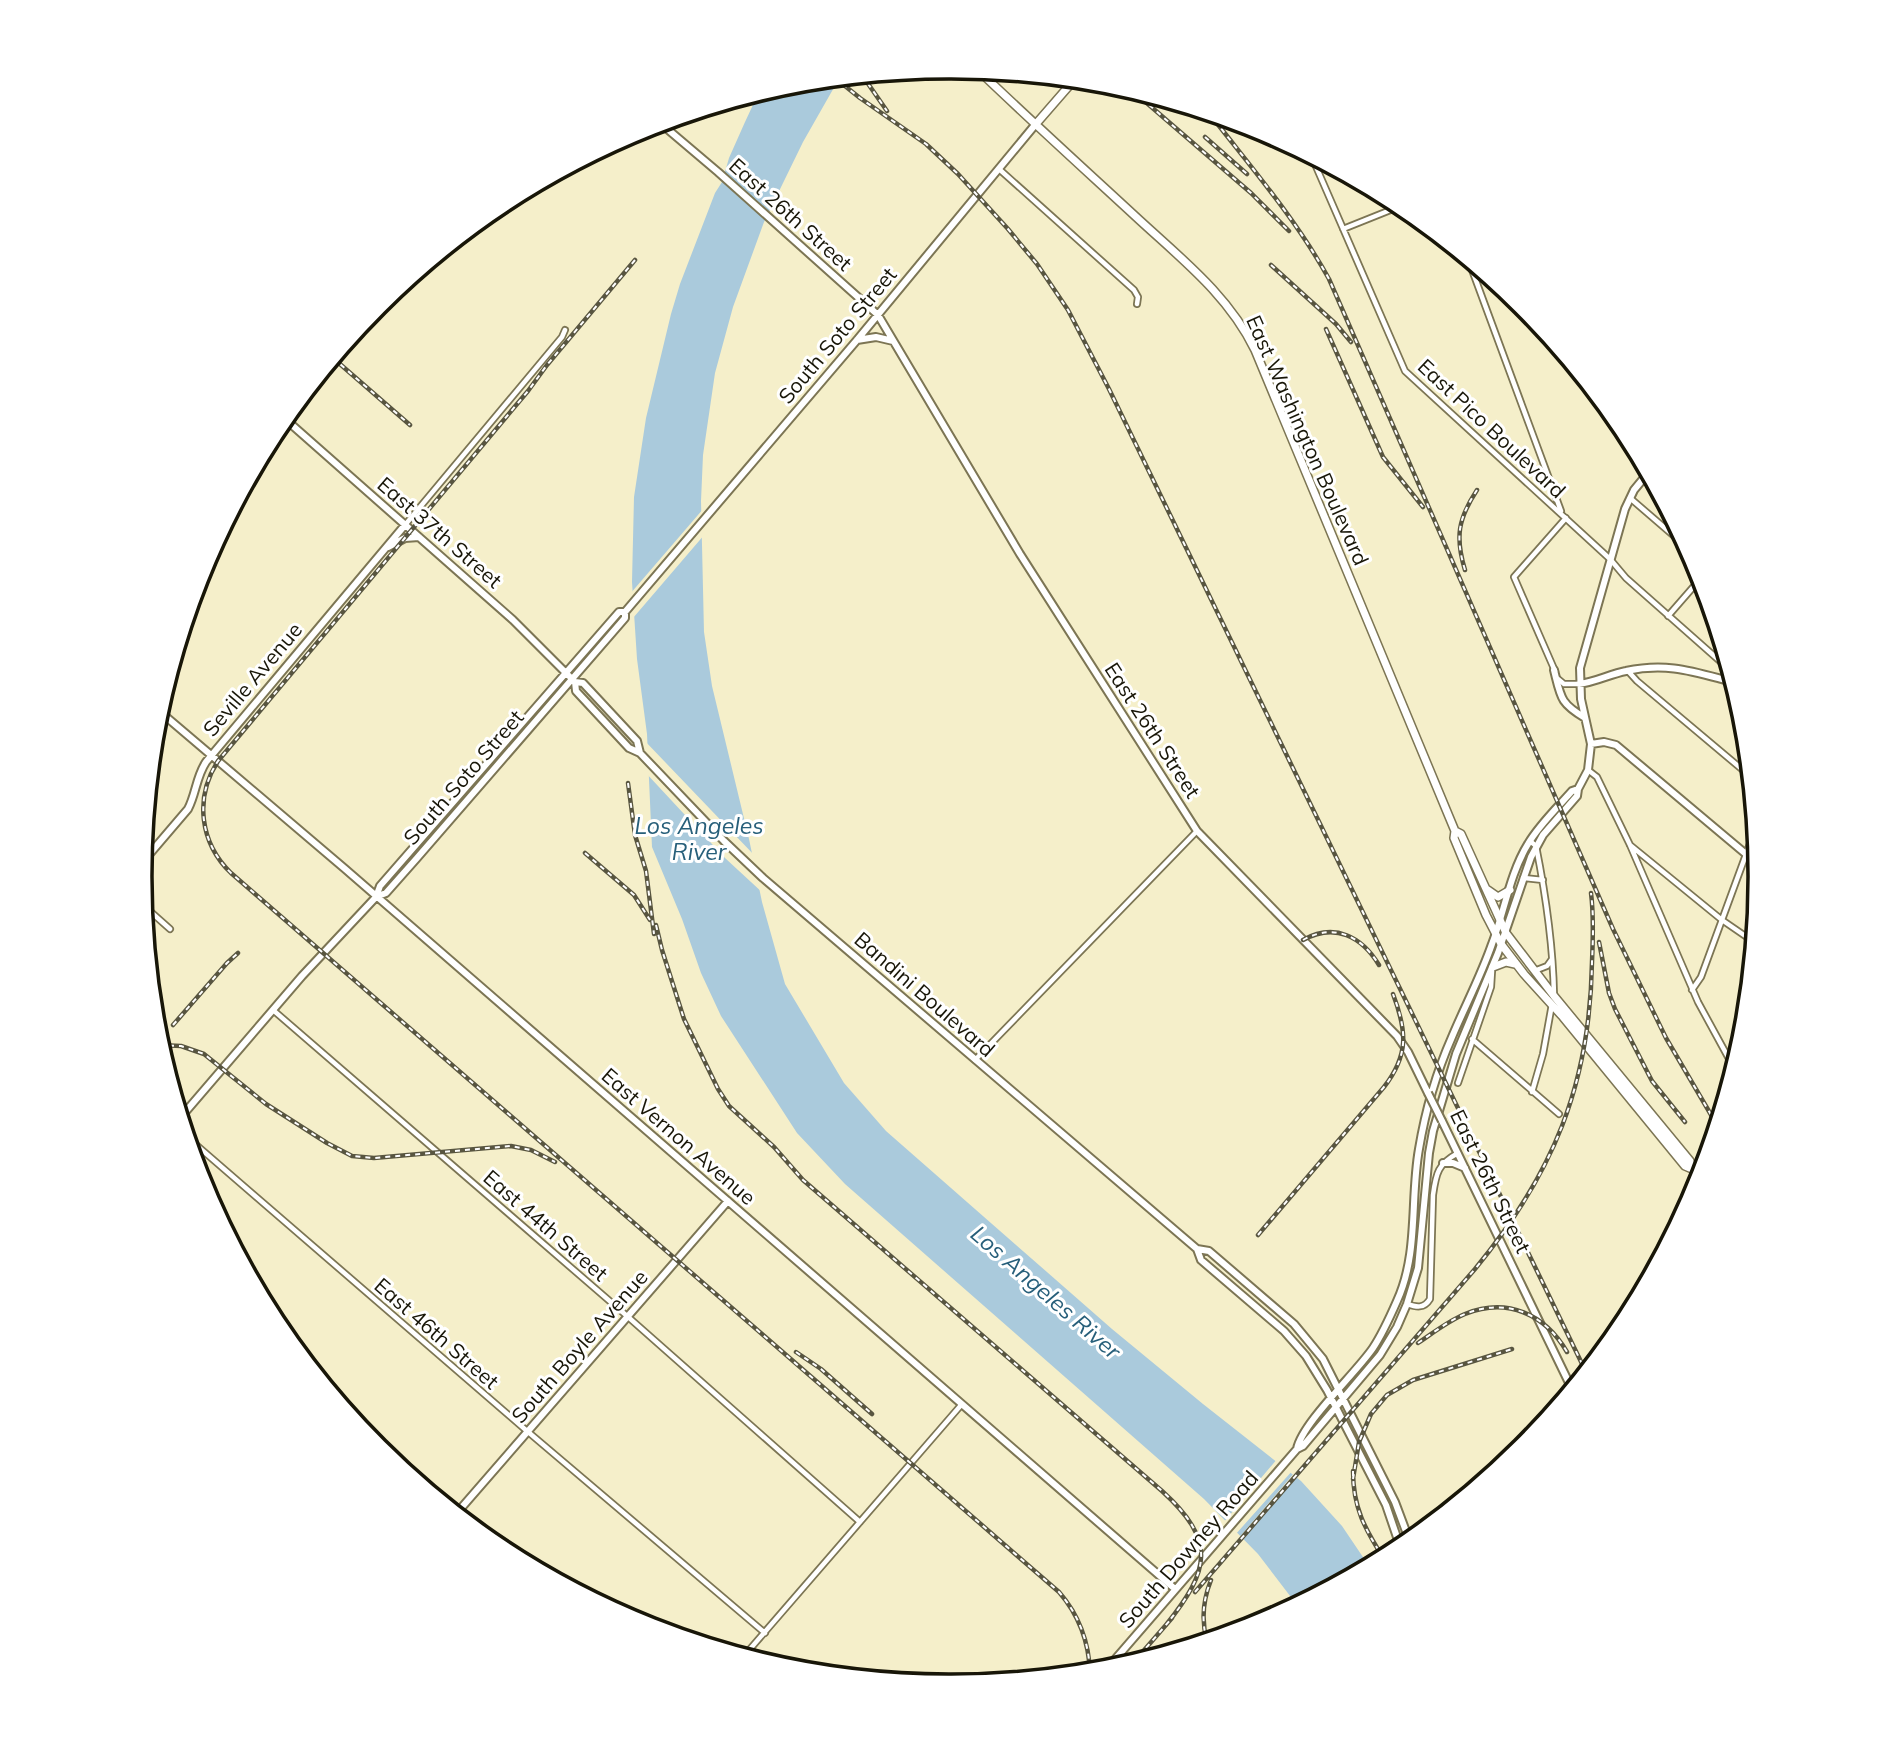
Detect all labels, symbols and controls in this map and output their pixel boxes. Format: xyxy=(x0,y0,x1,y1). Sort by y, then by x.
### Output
street label: East 26th Street xyxy=(724,152,858,276)
street label: South Soto Street xyxy=(772,261,902,409)
street label: East Washington Boulevard xyxy=(1241,311,1375,569)
street label: East Pico Boulevard xyxy=(1413,353,1571,503)
street label: East 37th Street xyxy=(372,471,508,593)
street label: Seville Avenue xyxy=(197,617,307,741)
street label: East 26th Street xyxy=(1100,657,1206,803)
street label: South Soto Street xyxy=(397,704,529,850)
water label: Los Angeles River xyxy=(634,811,764,866)
street label: Bandini Boulevard xyxy=(849,926,1001,1062)
street label: East Vernon Avenue xyxy=(597,1062,761,1210)
street label: East 26th Street xyxy=(1445,1105,1537,1257)
street label: East 44th Street xyxy=(478,1164,614,1286)
water label: Los Angeles River xyxy=(965,1219,1128,1366)
street label: South Boyle Avenue xyxy=(505,1264,653,1428)
street label: East 46th Street xyxy=(369,1272,505,1394)
street label: South Downey Road xyxy=(1113,1465,1263,1633)

